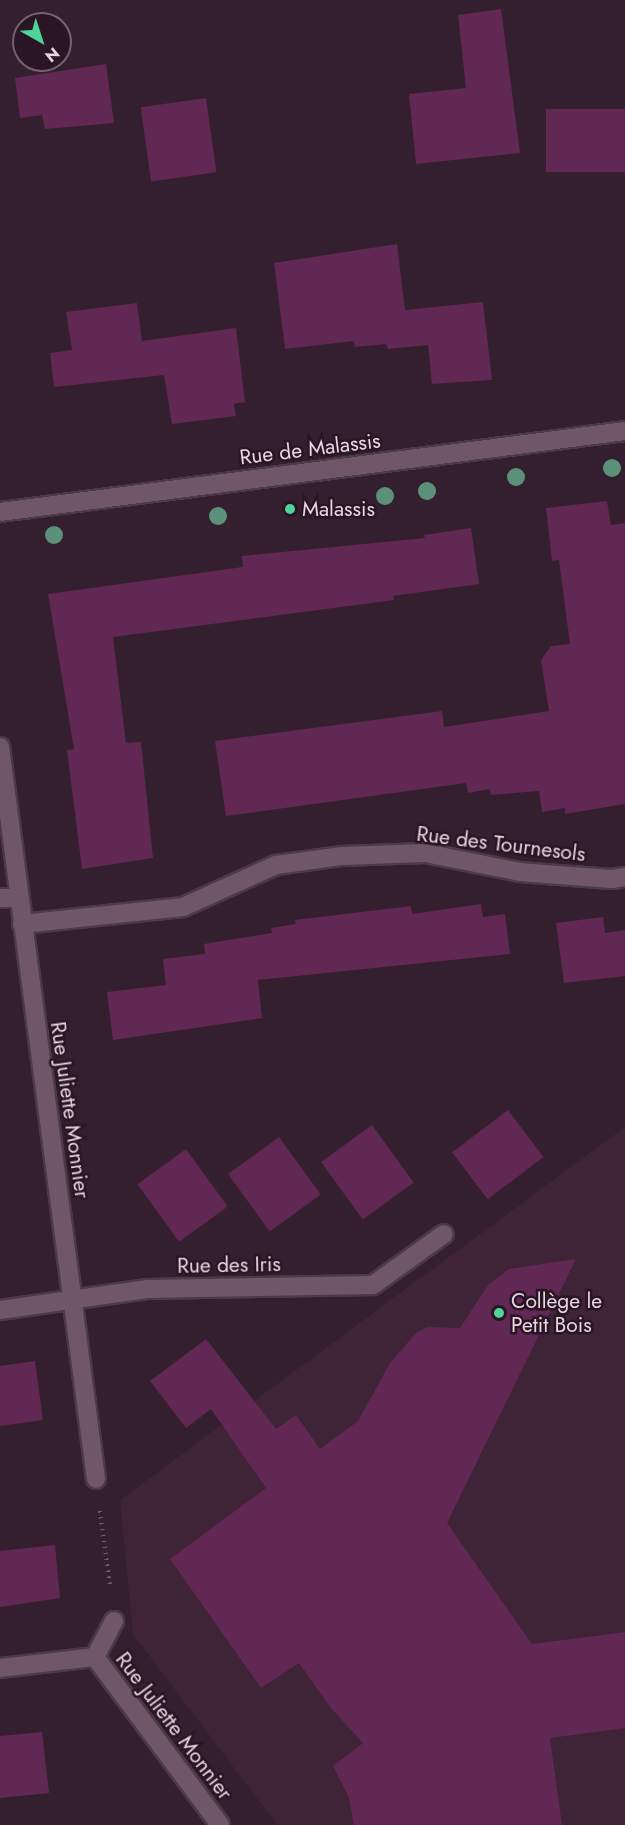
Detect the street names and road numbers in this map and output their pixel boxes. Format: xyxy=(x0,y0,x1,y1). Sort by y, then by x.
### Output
street label: Rue de Malassis xyxy=(238,428,382,470)
street label: Rue des Tournesols xyxy=(415,821,587,867)
street label: Rue Juliette Monnier xyxy=(45,1020,95,1200)
street label: Rue des Iris xyxy=(177,1251,281,1279)
street label: Rue Juliette Monnier xyxy=(110,1647,238,1805)

